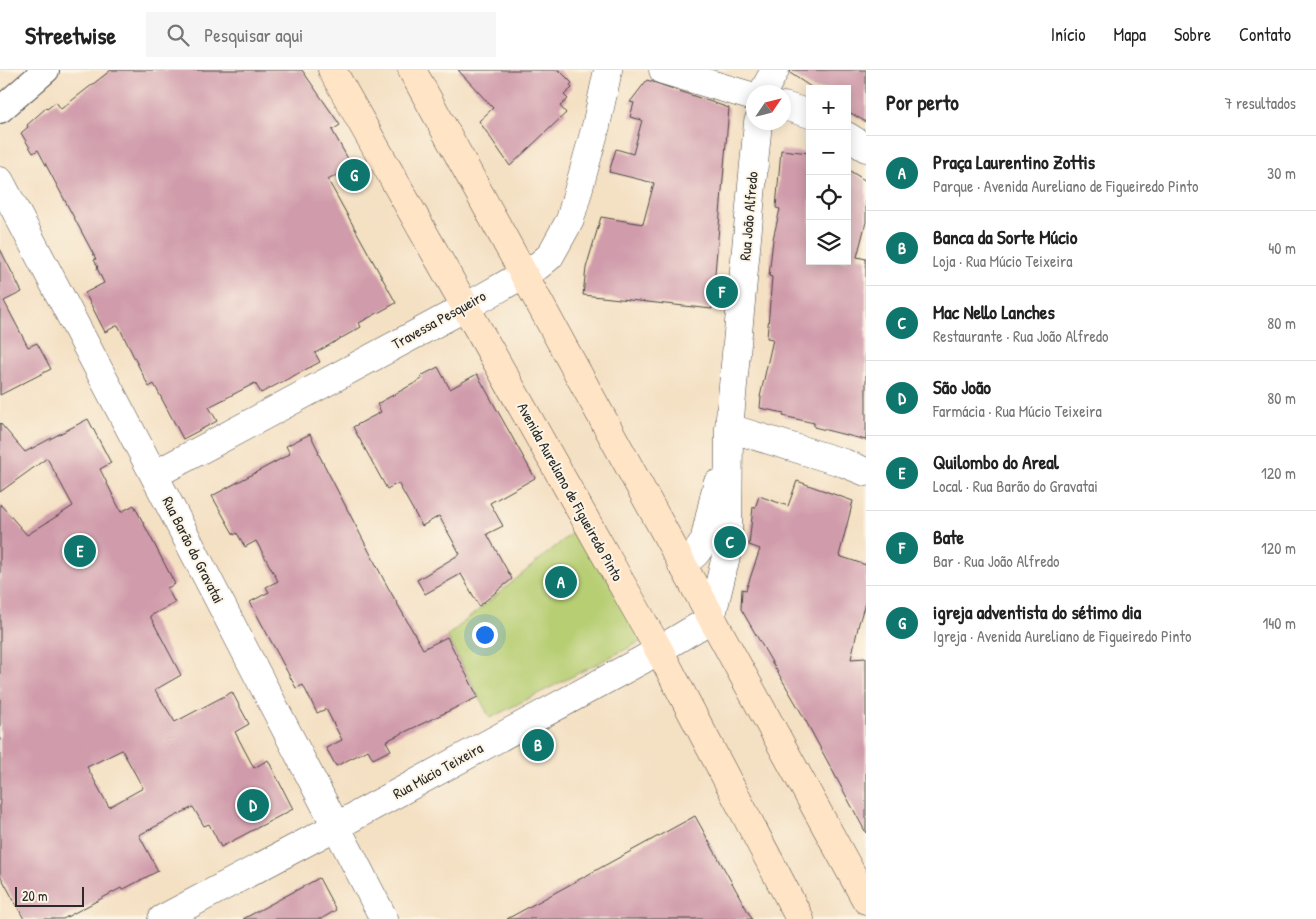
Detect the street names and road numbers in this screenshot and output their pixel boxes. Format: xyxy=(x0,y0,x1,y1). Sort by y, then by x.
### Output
street label: Rua João Alfredo xyxy=(734,170,763,261)
street label: Travessa Pesqueiro xyxy=(388,285,490,354)
street label: Avenida Aureliano de Figueiredo Pinto xyxy=(513,400,627,584)
street label: Rua Barão do Gravatai xyxy=(157,493,229,607)
street label: Rua Múcio Teixeira xyxy=(389,737,487,804)

